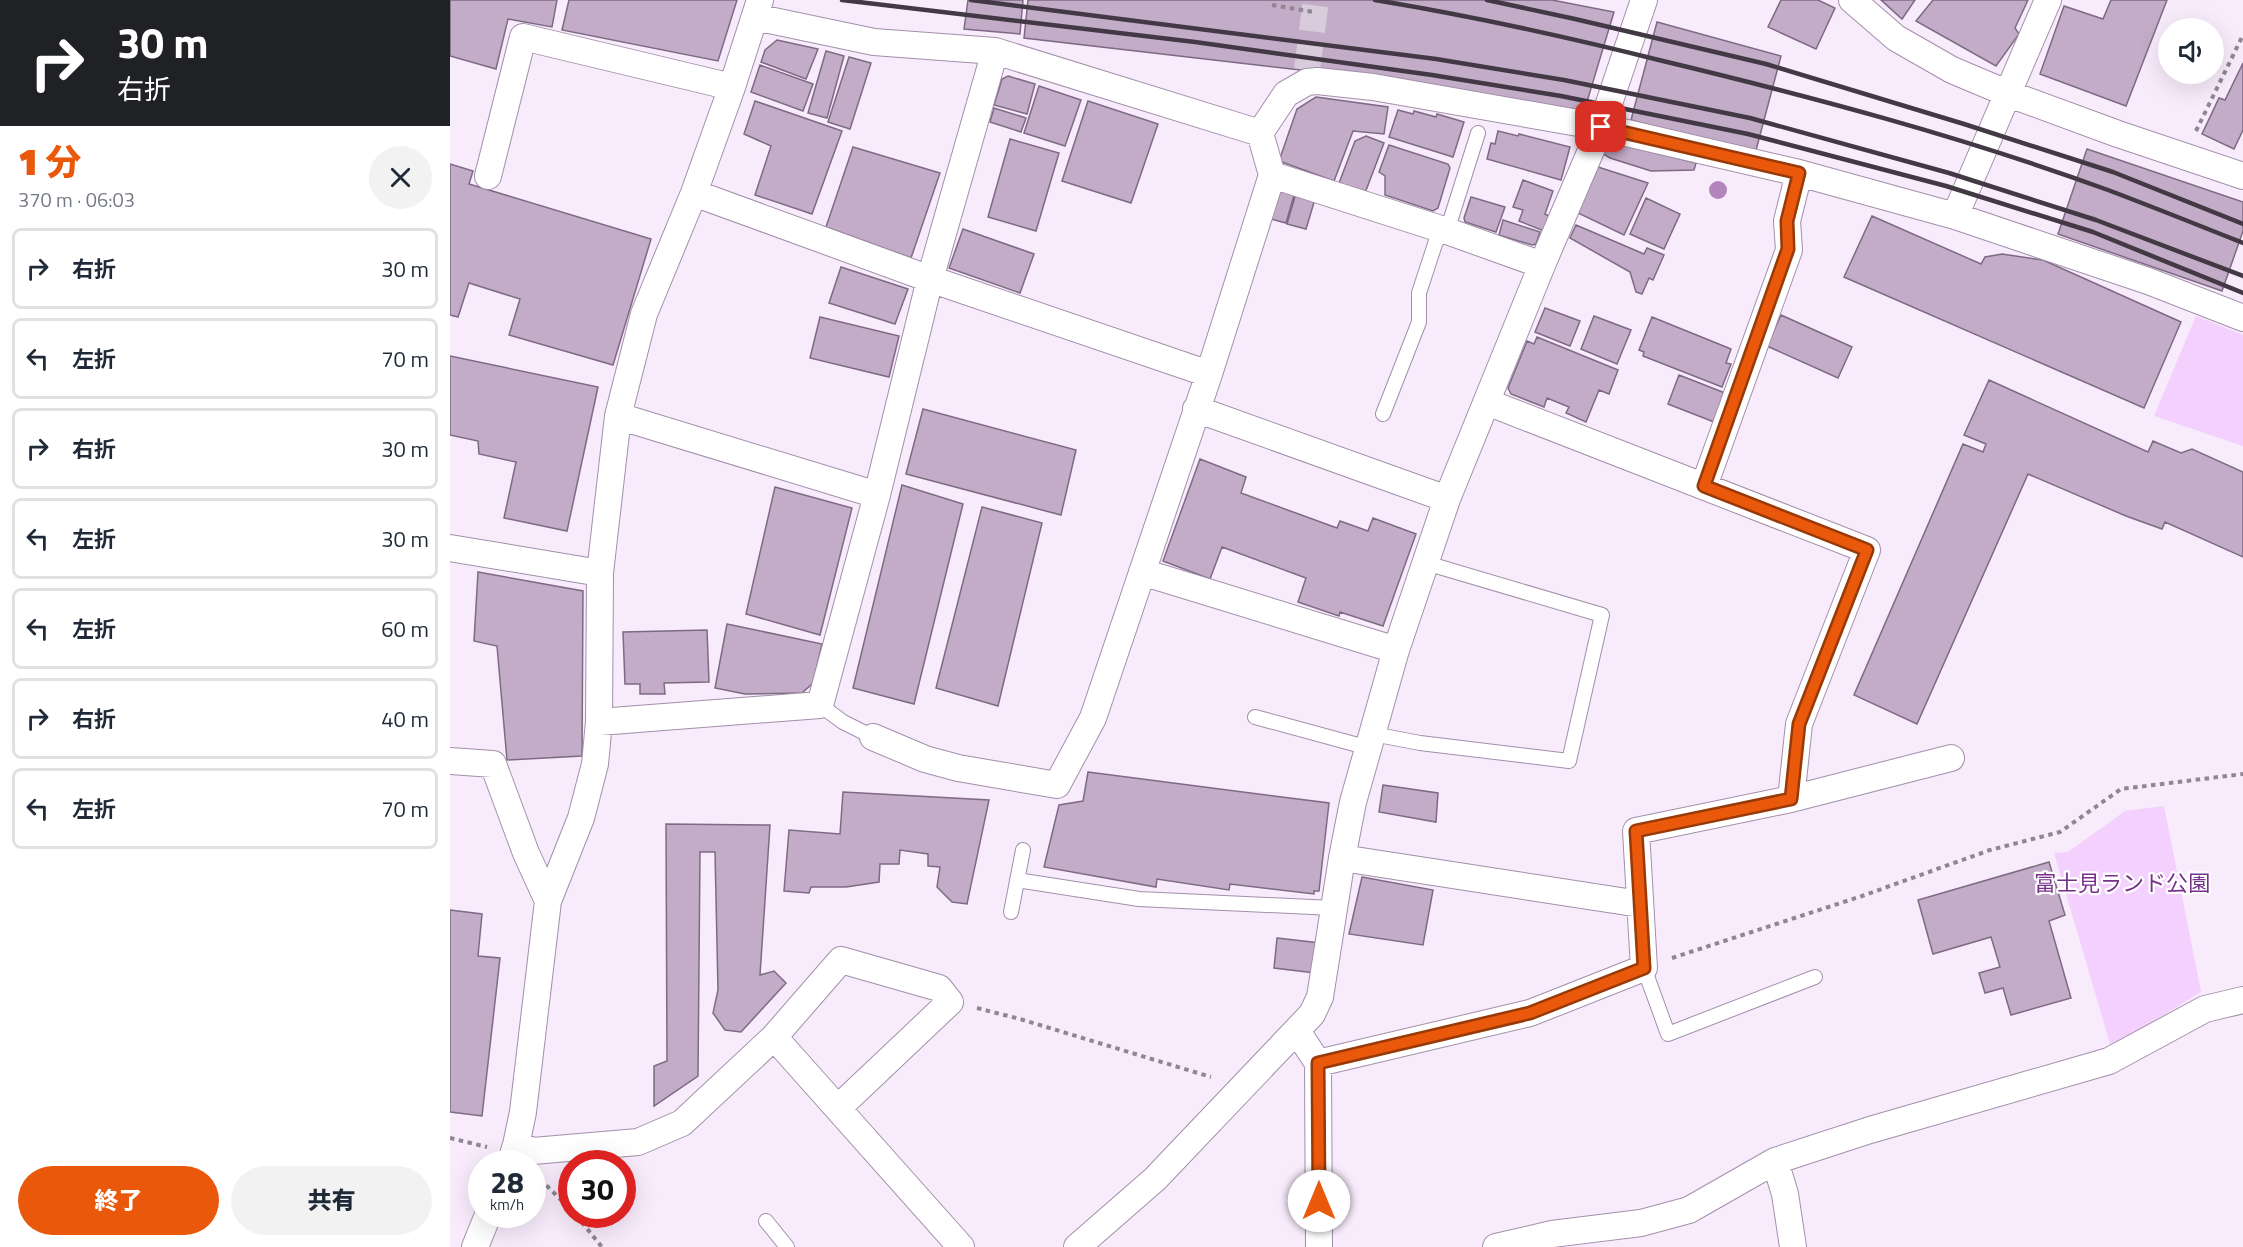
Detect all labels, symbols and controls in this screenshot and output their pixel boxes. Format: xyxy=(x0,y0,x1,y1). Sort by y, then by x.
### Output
text: 30 m xyxy=(117,10,209,74)
map controls xyxy=(2158,18,2224,84)
button: sound xyxy=(2158,18,2224,84)
icon: right xyxy=(18,24,96,102)
text: 右折 xyxy=(117,68,171,109)
pin xyxy=(1575,101,1626,152)
icon: arrive xyxy=(1584,110,1617,143)
text: 1 分 xyxy=(18,134,82,189)
button: close xyxy=(369,146,432,209)
text: 370 m · 06:03 xyxy=(18,184,135,215)
icon: right xyxy=(21,252,54,285)
text: 右折 xyxy=(72,252,116,286)
text: 30 m xyxy=(381,252,429,286)
icon: left xyxy=(21,342,54,375)
text: 左折 xyxy=(72,342,116,376)
text: 70 m xyxy=(381,342,429,376)
icon: right xyxy=(21,432,54,465)
text: 右折 xyxy=(72,432,116,466)
text: 30 m xyxy=(381,432,429,466)
icon: left xyxy=(21,522,54,555)
text: 左折 xyxy=(72,522,116,556)
text: 30 m xyxy=(381,522,429,556)
icon: left xyxy=(21,612,54,645)
text: 左折 xyxy=(72,612,116,646)
text: 60 m xyxy=(381,612,429,646)
icon: right xyxy=(21,702,54,735)
text: 右折 xyxy=(72,702,116,736)
text: 40 m xyxy=(381,702,429,736)
icon: left xyxy=(21,792,54,825)
text: 左折 xyxy=(72,792,116,826)
text: 70 m xyxy=(381,792,429,826)
park label: 富士見ランド公園 xyxy=(2034,866,2210,900)
speed limit sign: 30 xyxy=(558,1150,636,1228)
text: 28 xyxy=(490,1159,524,1205)
button: 終了 xyxy=(18,1166,219,1235)
button: 共有 xyxy=(231,1166,432,1235)
position arrow xyxy=(1287,1169,1351,1233)
text: km/h xyxy=(490,1193,524,1216)

